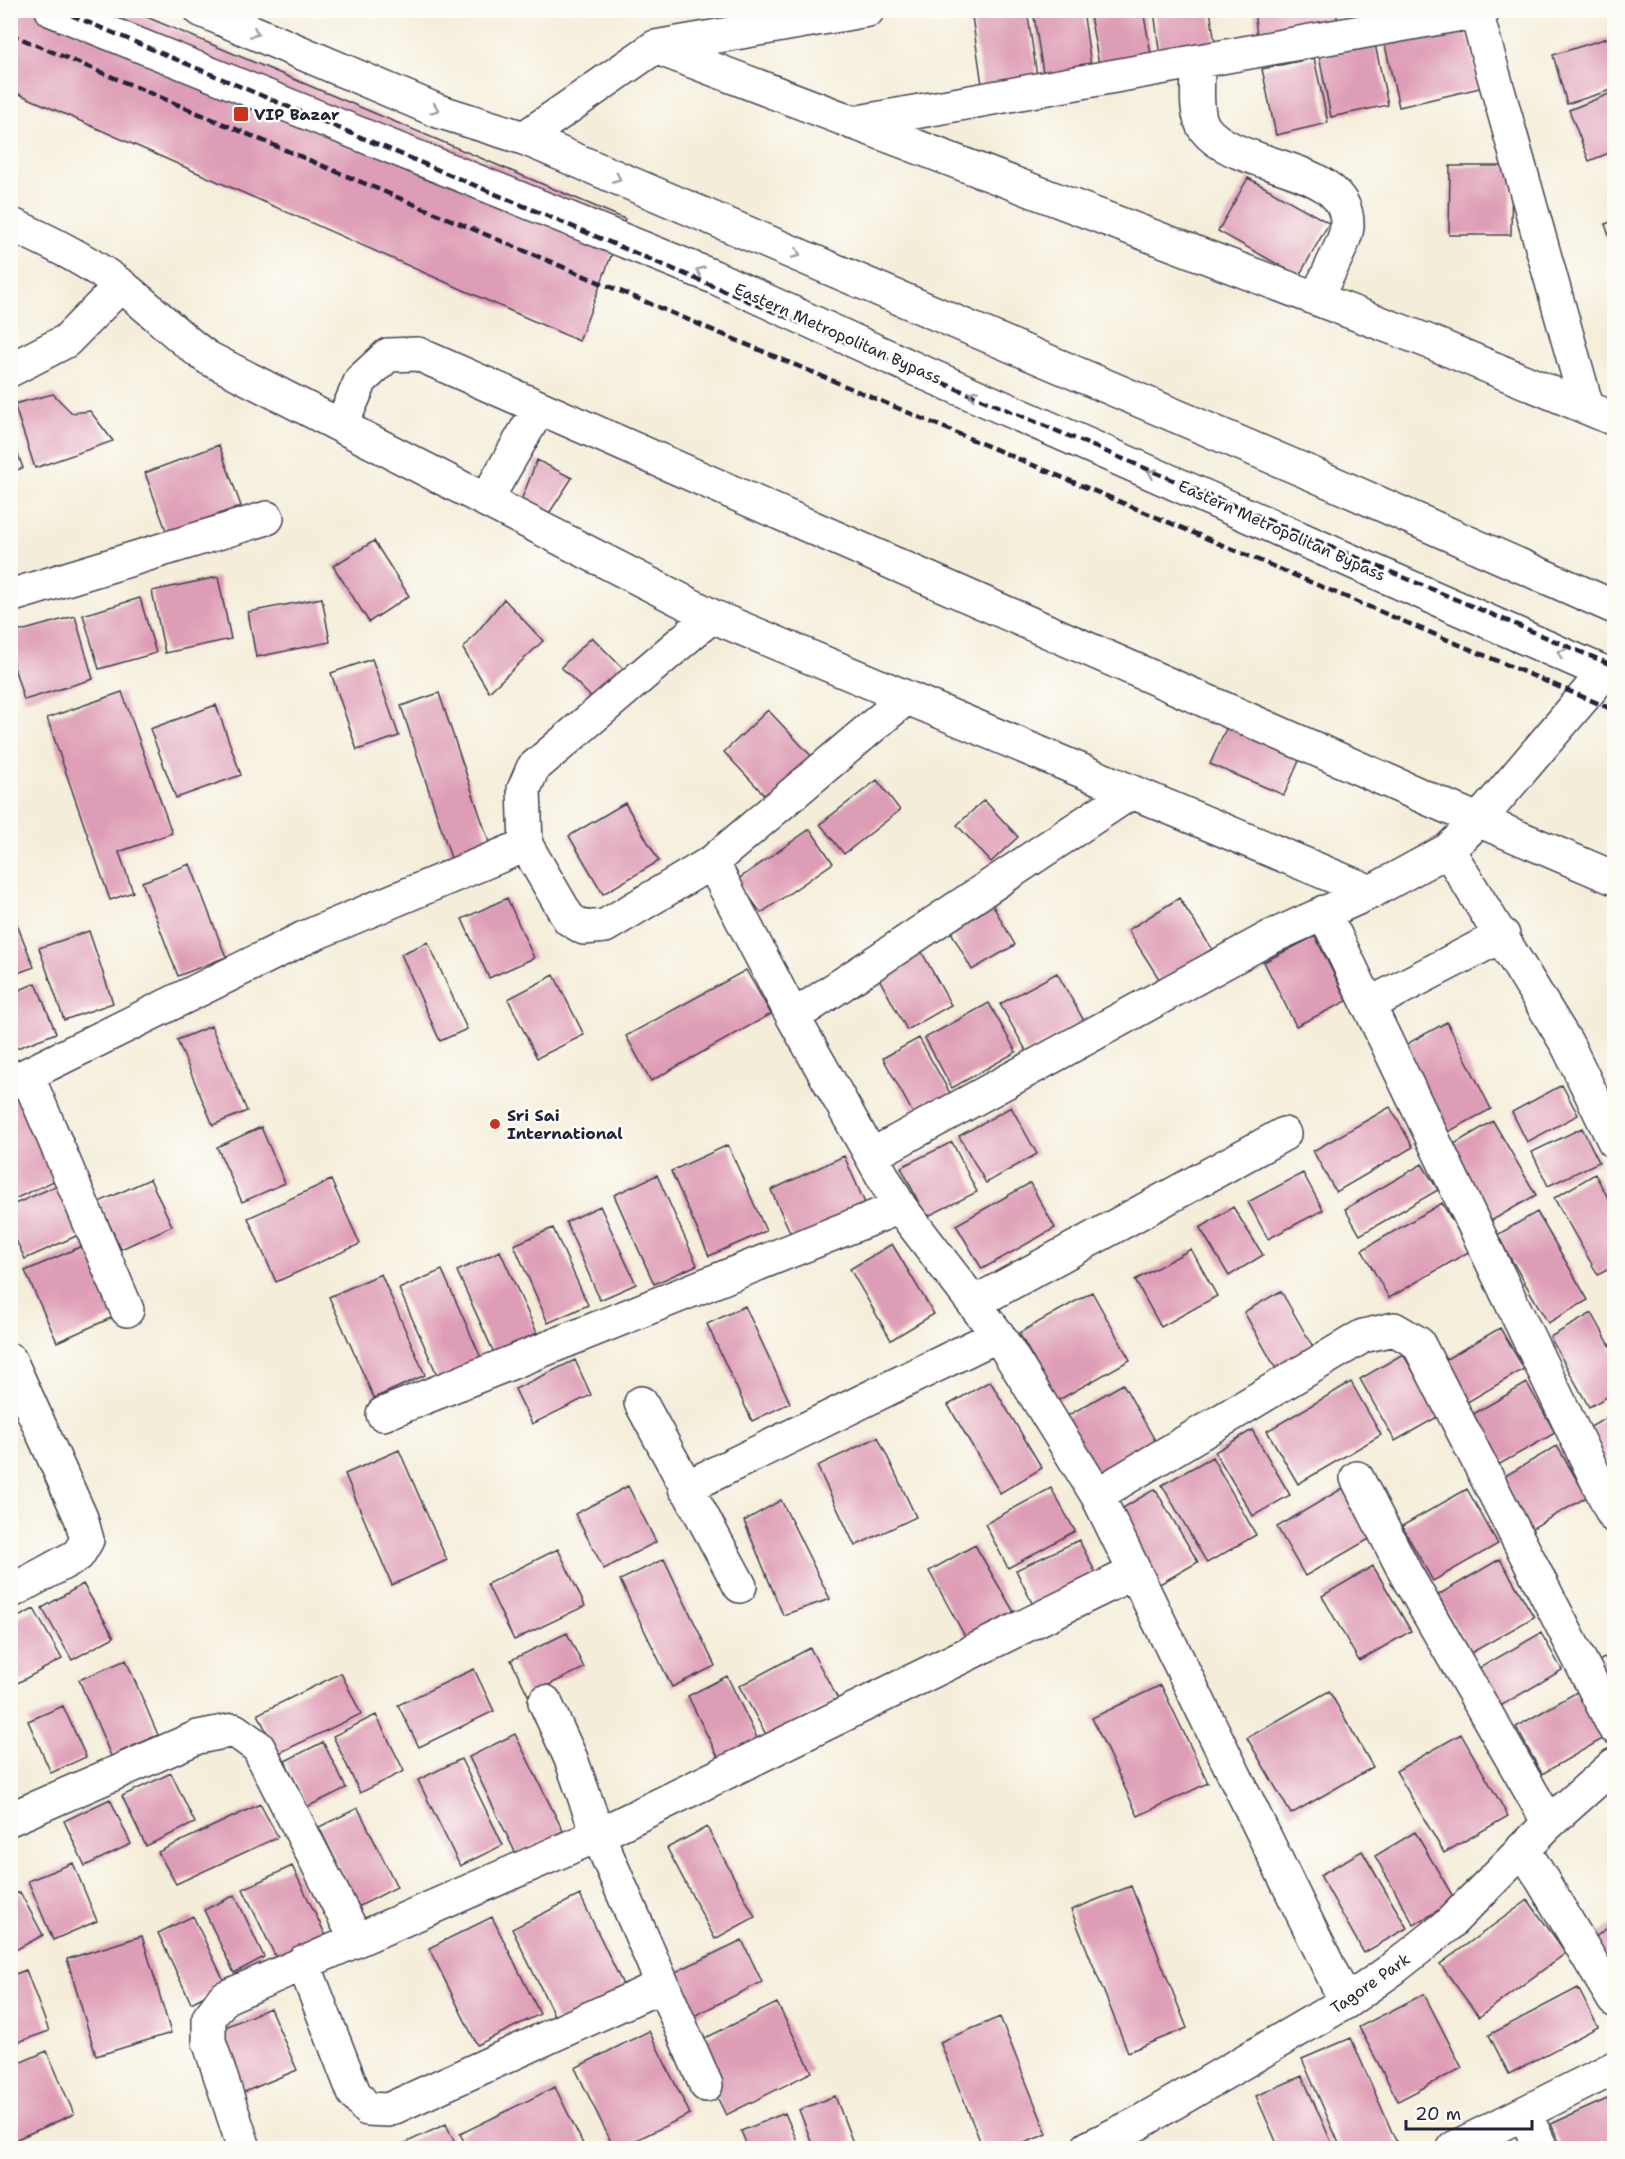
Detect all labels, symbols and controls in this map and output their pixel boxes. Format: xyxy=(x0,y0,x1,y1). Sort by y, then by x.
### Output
one-way arrow xyxy=(249,26,260,38)
one-way arrow xyxy=(429,102,440,114)
place label: VIP Bazar xyxy=(254,104,340,125)
marker: VIP Bazar xyxy=(232,105,250,123)
one-way arrow xyxy=(611,171,622,183)
one-way arrow xyxy=(790,247,801,259)
one-way arrow xyxy=(695,266,706,278)
street label: Eastern Metropolitan Bypass xyxy=(731,278,945,389)
one-way arrow xyxy=(969,389,980,401)
one-way arrow xyxy=(1147,468,1158,480)
street label: Eastern Metropolitan Bypass xyxy=(1175,475,1389,586)
one-way arrow xyxy=(1556,648,1567,660)
place label: Sri Sai International xyxy=(507,1105,623,1144)
marker: Sri Sai International xyxy=(488,1117,502,1131)
street label: Tagore Park xyxy=(1326,1948,1414,2019)
scale bar xyxy=(1406,2093,1532,2131)
text: 20 m xyxy=(1415,2102,1461,2126)

